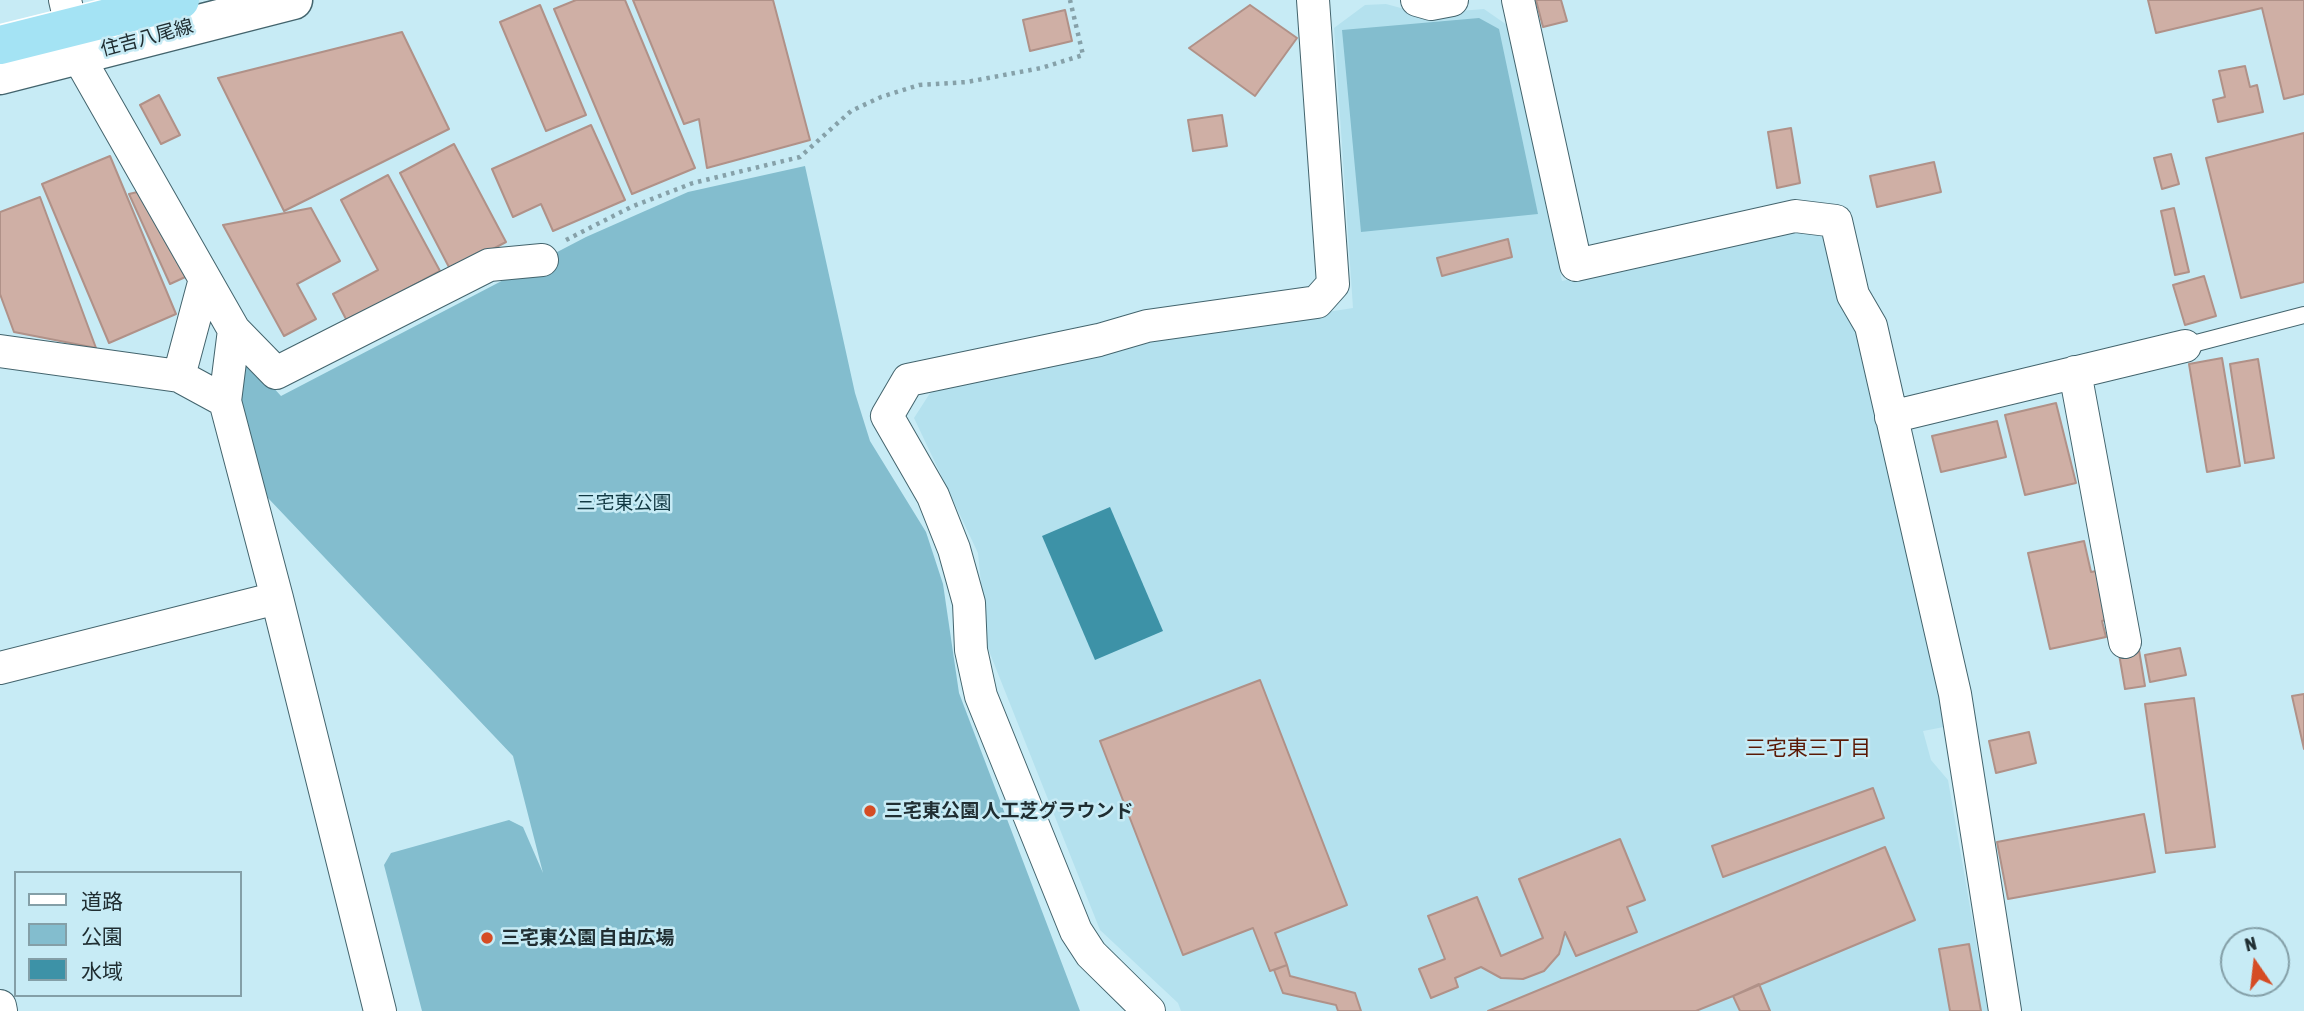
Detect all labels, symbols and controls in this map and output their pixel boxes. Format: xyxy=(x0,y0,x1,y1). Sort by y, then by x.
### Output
street label: 住吉八尾線 xyxy=(98,15,196,61)
park label: 三宅東公園 xyxy=(577,492,671,514)
district label: 三宅東三丁目 xyxy=(1745,735,1871,761)
place label: 三宅東公園 人工芝グラウンド xyxy=(884,800,1134,822)
marker: 三宅東公園 人工芝グラウンド xyxy=(862,803,878,819)
legend xyxy=(14,871,242,997)
text: 道路 xyxy=(81,889,123,913)
text: 公園 xyxy=(81,924,123,948)
place label: 三宅東公園 自由広場 xyxy=(501,927,675,949)
north arrow xyxy=(2220,927,2290,997)
marker: 三宅東公園 自由広場 xyxy=(479,930,495,946)
text: N xyxy=(2242,932,2259,956)
text: 水域 xyxy=(81,959,123,983)

